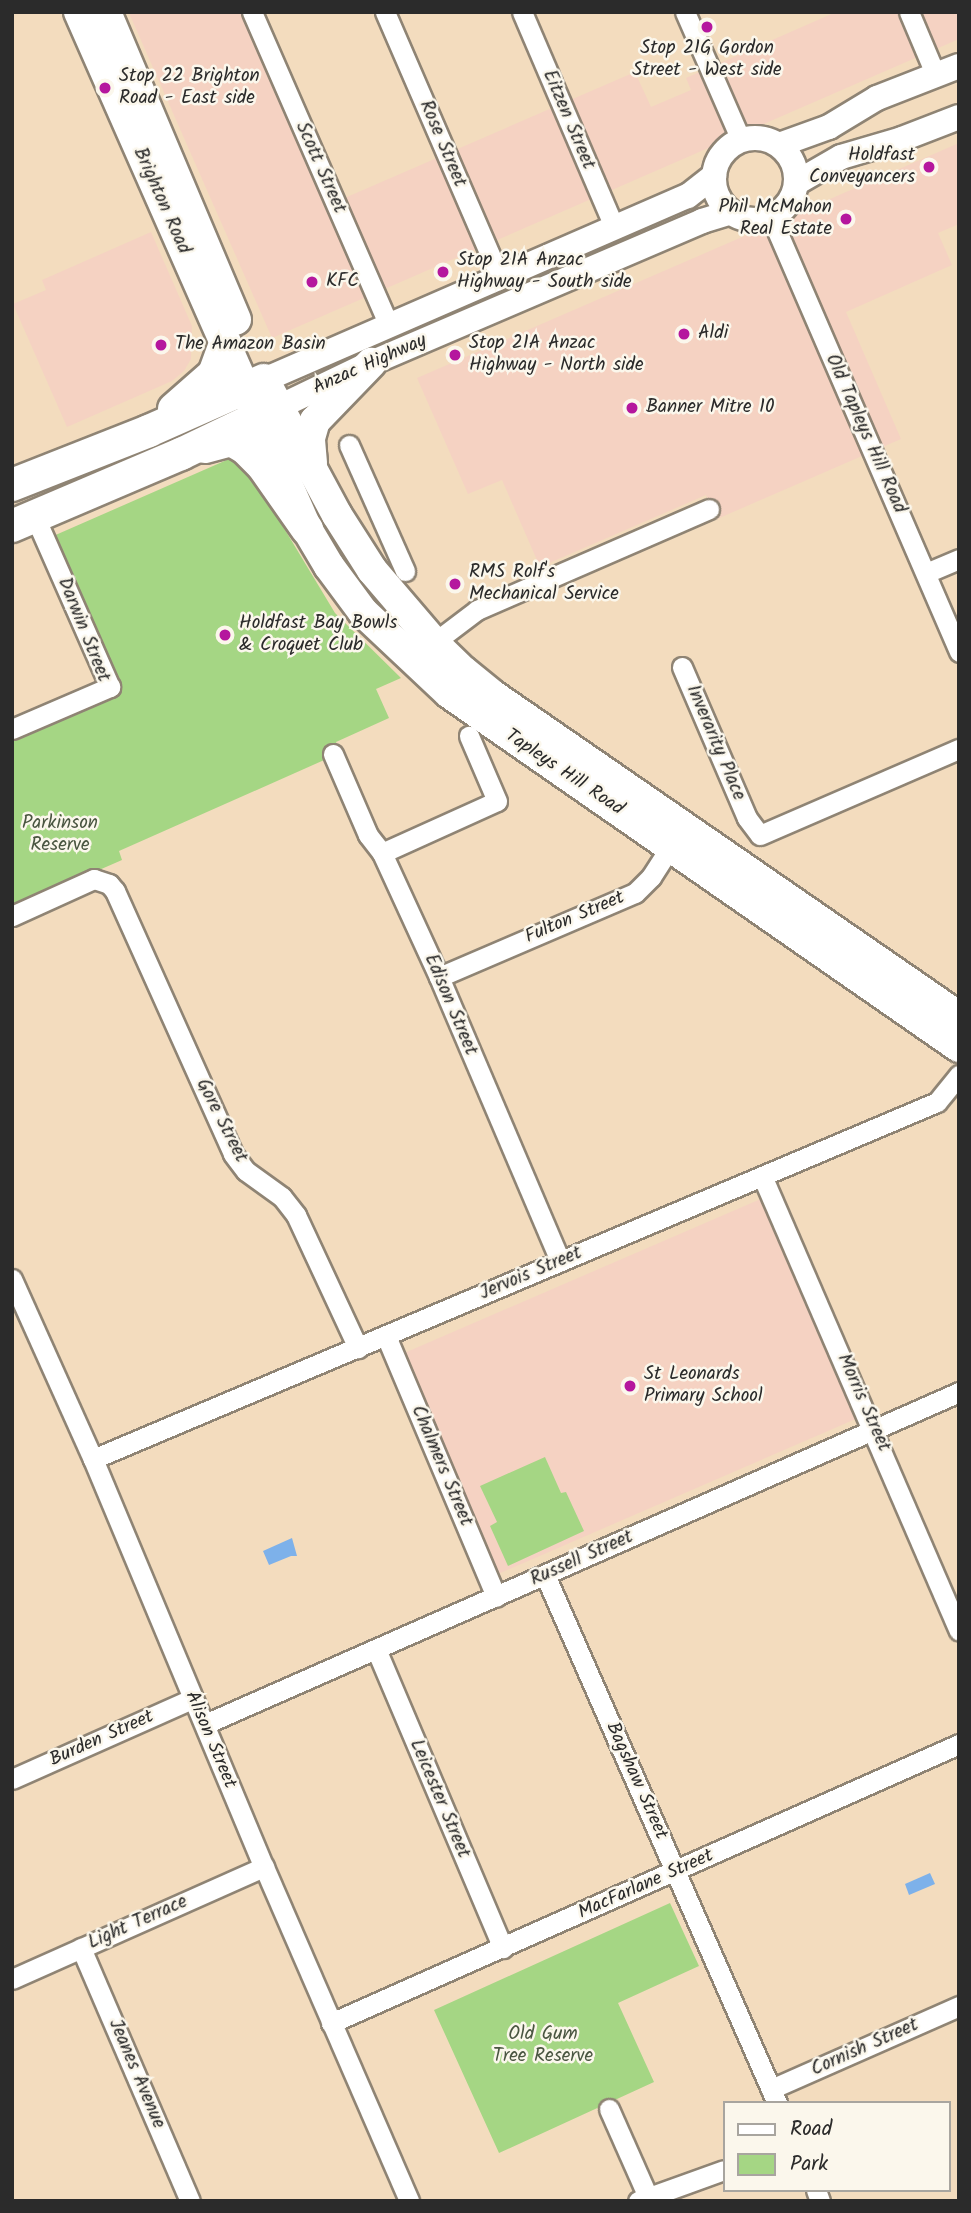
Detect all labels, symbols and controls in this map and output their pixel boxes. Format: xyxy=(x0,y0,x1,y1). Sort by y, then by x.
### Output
marker: Stop 21G Gordon Street - West side xyxy=(699,19,715,35)
place label: Stop 21G Gordon Street - West side xyxy=(632,38,782,82)
place label: Stop 22 Brighton Road - East side xyxy=(119,66,260,110)
street label: Eitzen Street xyxy=(537,67,599,173)
marker: Stop 22 Brighton Road - East side xyxy=(97,80,113,96)
street label: Rose Street xyxy=(414,97,470,191)
street label: Scott Street xyxy=(290,119,350,217)
street label: Brighton Road xyxy=(127,144,195,258)
place label: Holdfast Conveyancers xyxy=(809,145,915,189)
marker: Holdfast Conveyancers xyxy=(921,159,937,175)
place label: Phil McMahon Real Estate xyxy=(718,197,832,241)
marker: Phil McMahon Real Estate xyxy=(838,211,854,227)
place label: Stop 21A Anzac Highway - South side xyxy=(457,250,632,294)
marker: Stop 21A Anzac Highway - South side xyxy=(435,264,451,280)
place label: KFC xyxy=(326,271,359,293)
marker: KFC xyxy=(304,274,320,290)
place label: Aldi xyxy=(698,323,728,345)
marker: Aldi xyxy=(676,326,692,342)
street label: Anzac Highway xyxy=(310,330,430,400)
place label: Stop 21A Anzac Highway - North side xyxy=(469,333,644,377)
place label: The Amazon Basin xyxy=(175,334,326,356)
marker: The Amazon Basin xyxy=(153,337,169,353)
marker: Stop 21A Anzac Highway - North side xyxy=(447,347,463,363)
street label: Old Tapleys Hill Road xyxy=(820,351,910,517)
place label: Banner Mitre 10 xyxy=(646,397,775,419)
marker: Banner Mitre 10 xyxy=(624,400,640,416)
place label: RMS Rolf's Mechanical Service xyxy=(469,562,619,606)
street label: Darwin Street xyxy=(52,574,114,686)
marker: RMS Rolf's Mechanical Service xyxy=(447,576,463,592)
place label: Holdfast Bay Bowls & Croquet Club xyxy=(239,613,397,657)
marker: Holdfast Bay Bowls & Croquet Club xyxy=(217,627,233,643)
street label: Inverarity Place xyxy=(680,682,750,804)
street label: Tapleys Hill Road xyxy=(500,725,628,821)
park label: Parkinson Reserve xyxy=(22,813,98,857)
street label: Fulton Street xyxy=(522,887,628,949)
street label: Edison Street xyxy=(418,951,482,1059)
street label: Gore Street xyxy=(190,1075,252,1167)
street label: Jervois Street xyxy=(476,1242,586,1306)
street label: Morris Street xyxy=(831,1351,895,1455)
place label: St Leonards Primary School xyxy=(644,1364,763,1408)
marker: St Leonards Primary School xyxy=(622,1378,638,1394)
street label: Chalmers Street xyxy=(405,1402,477,1530)
street label: Russell Street xyxy=(527,1526,637,1592)
street label: Alison Street xyxy=(179,1688,241,1792)
street label: Burden Street xyxy=(46,1706,158,1772)
street label: Bagshaw Street xyxy=(600,1719,672,1843)
street label: Leicester Street xyxy=(404,1736,474,1862)
street label: MacFarlane Street xyxy=(575,1845,717,1925)
street label: Light Terrace xyxy=(85,1891,191,1955)
street label: Cornish Street xyxy=(808,2014,922,2082)
street label: Jeanes Avenue xyxy=(103,2016,169,2132)
park label: Old Gum Tree Reserve xyxy=(493,2024,593,2068)
legend xyxy=(722,2101,950,2192)
text: Road xyxy=(790,2113,832,2146)
text: Park xyxy=(790,2148,828,2181)

